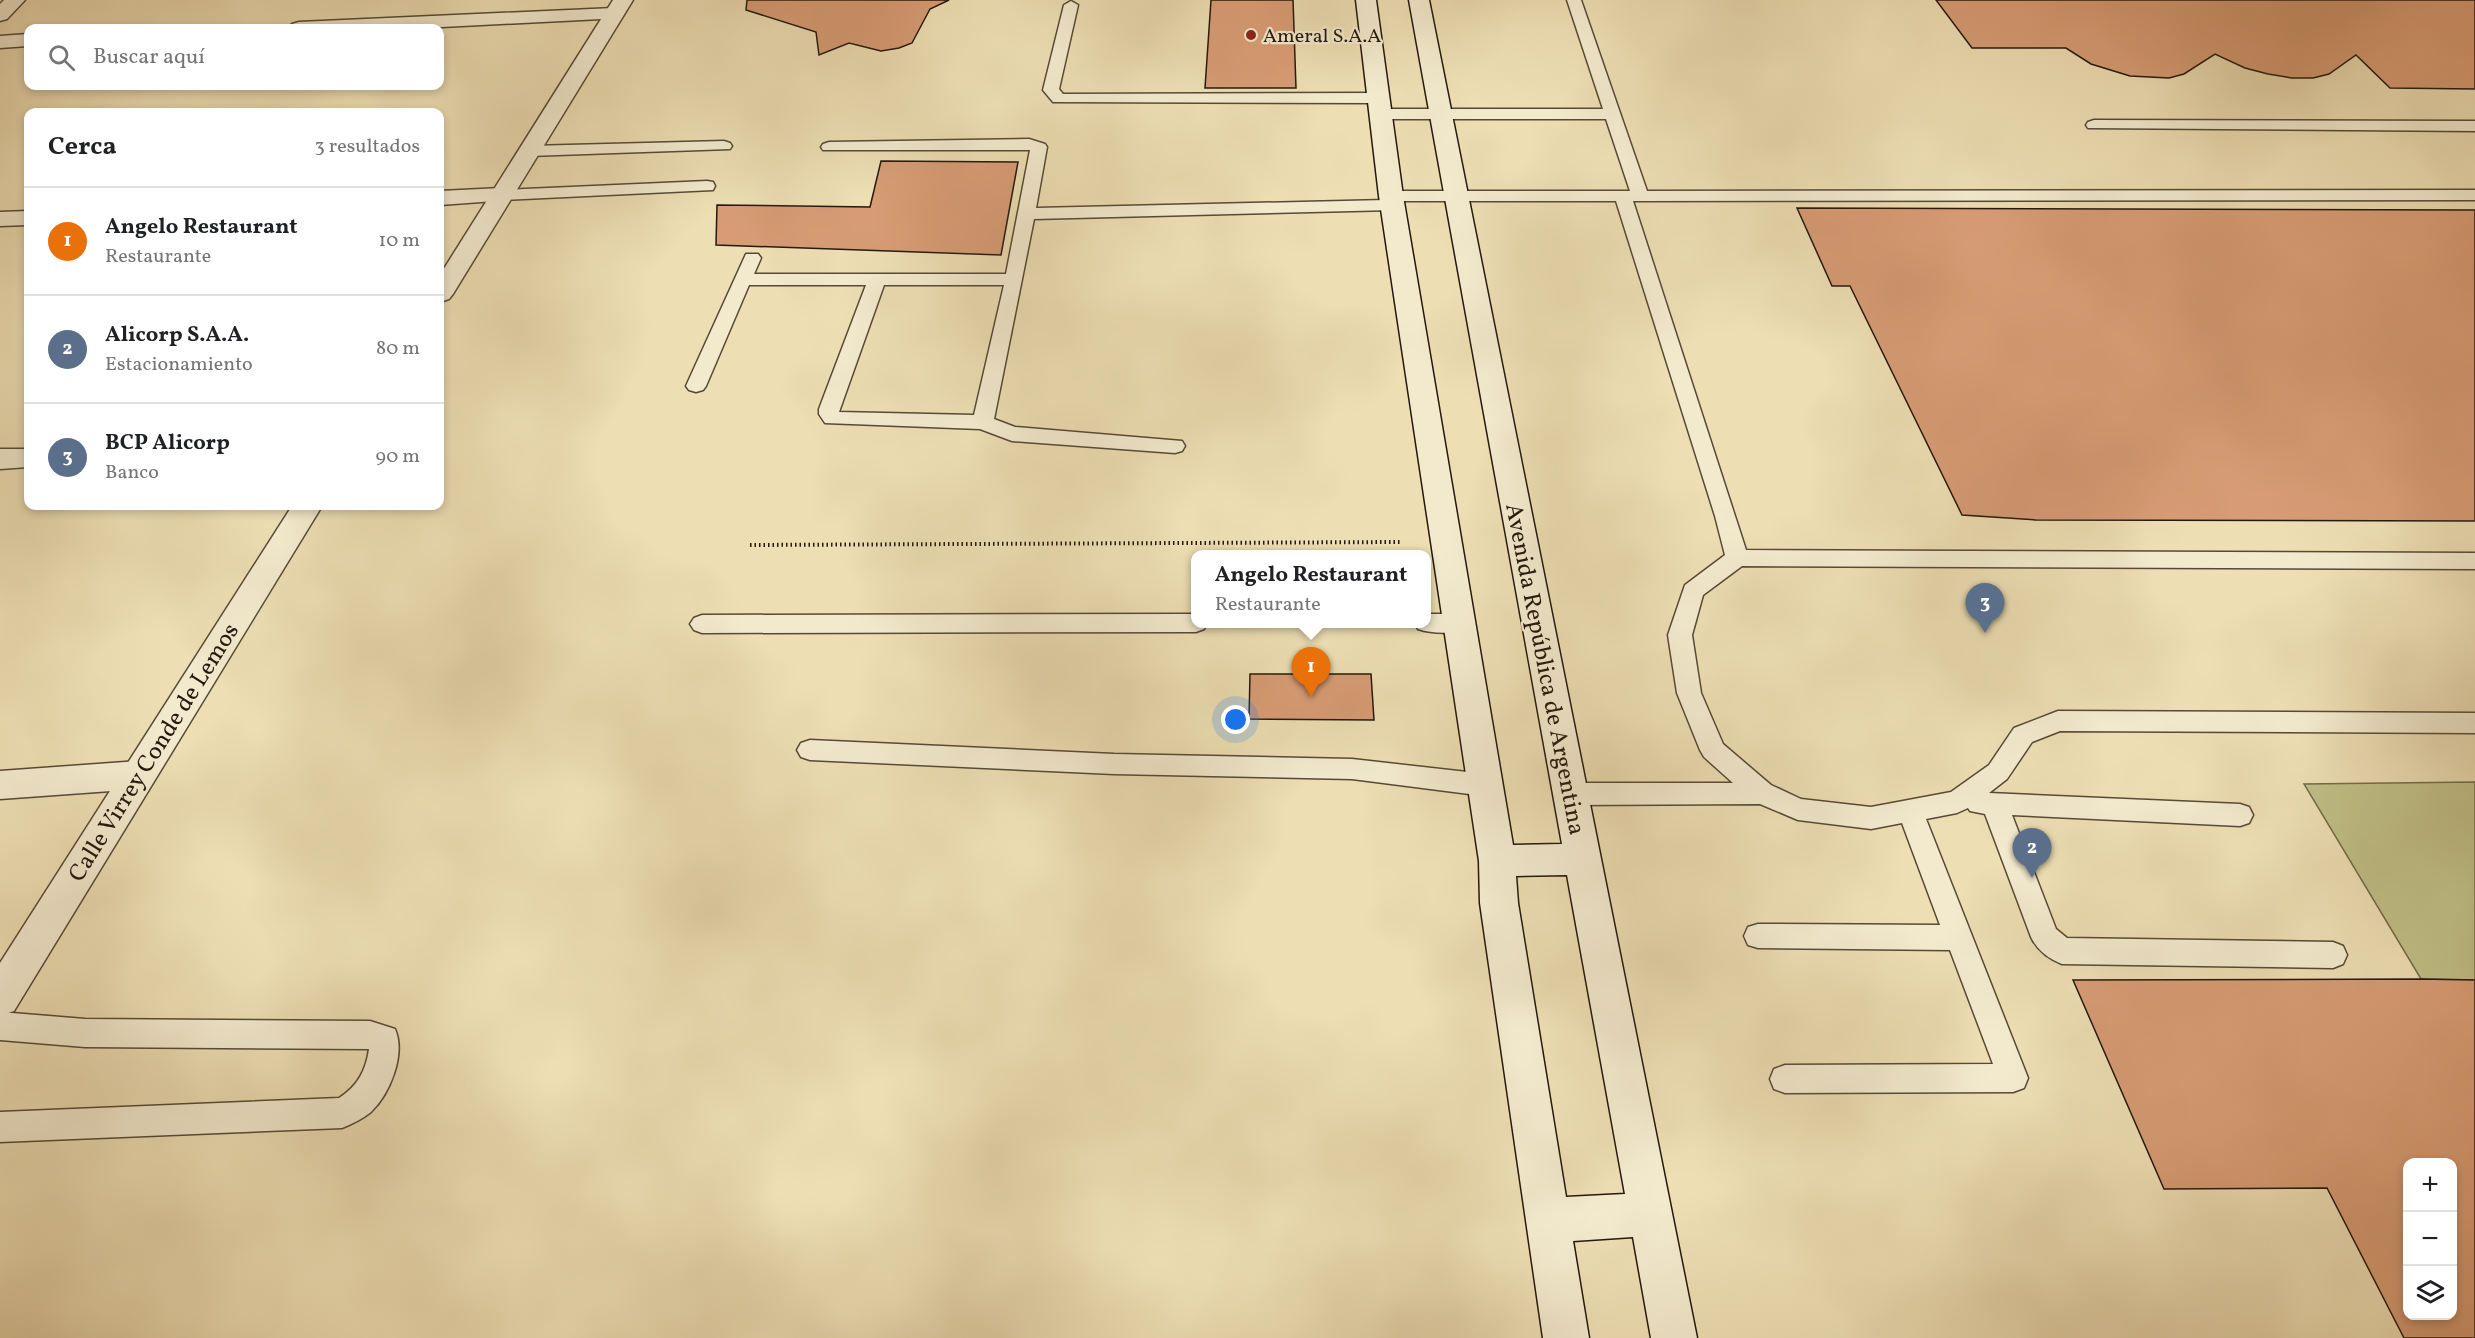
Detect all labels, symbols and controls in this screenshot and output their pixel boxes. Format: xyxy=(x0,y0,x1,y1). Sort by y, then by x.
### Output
place label: Ameral S.A.A xyxy=(1263,23,1381,51)
search box xyxy=(24,24,444,90)
marker: Ameral S.A.A xyxy=(1244,28,1258,42)
icon: search xyxy=(45,41,78,74)
text: Buscar aquí xyxy=(93,42,205,73)
text: Cerca xyxy=(48,129,117,165)
text: 3 resultados xyxy=(315,133,420,161)
text: Angelo Restaurant xyxy=(105,212,298,243)
text: 1 xyxy=(63,227,72,255)
text: 10 m xyxy=(379,227,420,255)
text: Restaurante xyxy=(105,243,211,271)
text: Alicorp S.A.A. xyxy=(105,320,249,351)
text: 2 xyxy=(62,335,73,363)
text: 80 m xyxy=(376,335,420,363)
text: Estacionamiento xyxy=(105,351,253,379)
text: BCP Alicorp xyxy=(105,428,230,459)
text: 3 xyxy=(62,443,73,471)
text: 90 m xyxy=(376,443,420,471)
text: Banco xyxy=(105,459,159,487)
street label: Avenida República de Argentina xyxy=(1495,501,1593,838)
popup xyxy=(1191,550,1431,628)
text: Angelo Restaurant xyxy=(1215,560,1407,591)
pin: 3 xyxy=(1966,584,2004,633)
text: Restaurante xyxy=(1215,591,1321,619)
street label: Calle Virrey Conde de Lemos xyxy=(61,617,248,889)
pin: 1 xyxy=(1292,648,1330,697)
your location xyxy=(1221,705,1250,734)
pin: 2 xyxy=(2012,828,2052,878)
map controls xyxy=(2403,1158,2457,1320)
button: + xyxy=(2403,1158,2457,1212)
button: − xyxy=(2403,1212,2457,1266)
button: layers xyxy=(2403,1266,2457,1320)

